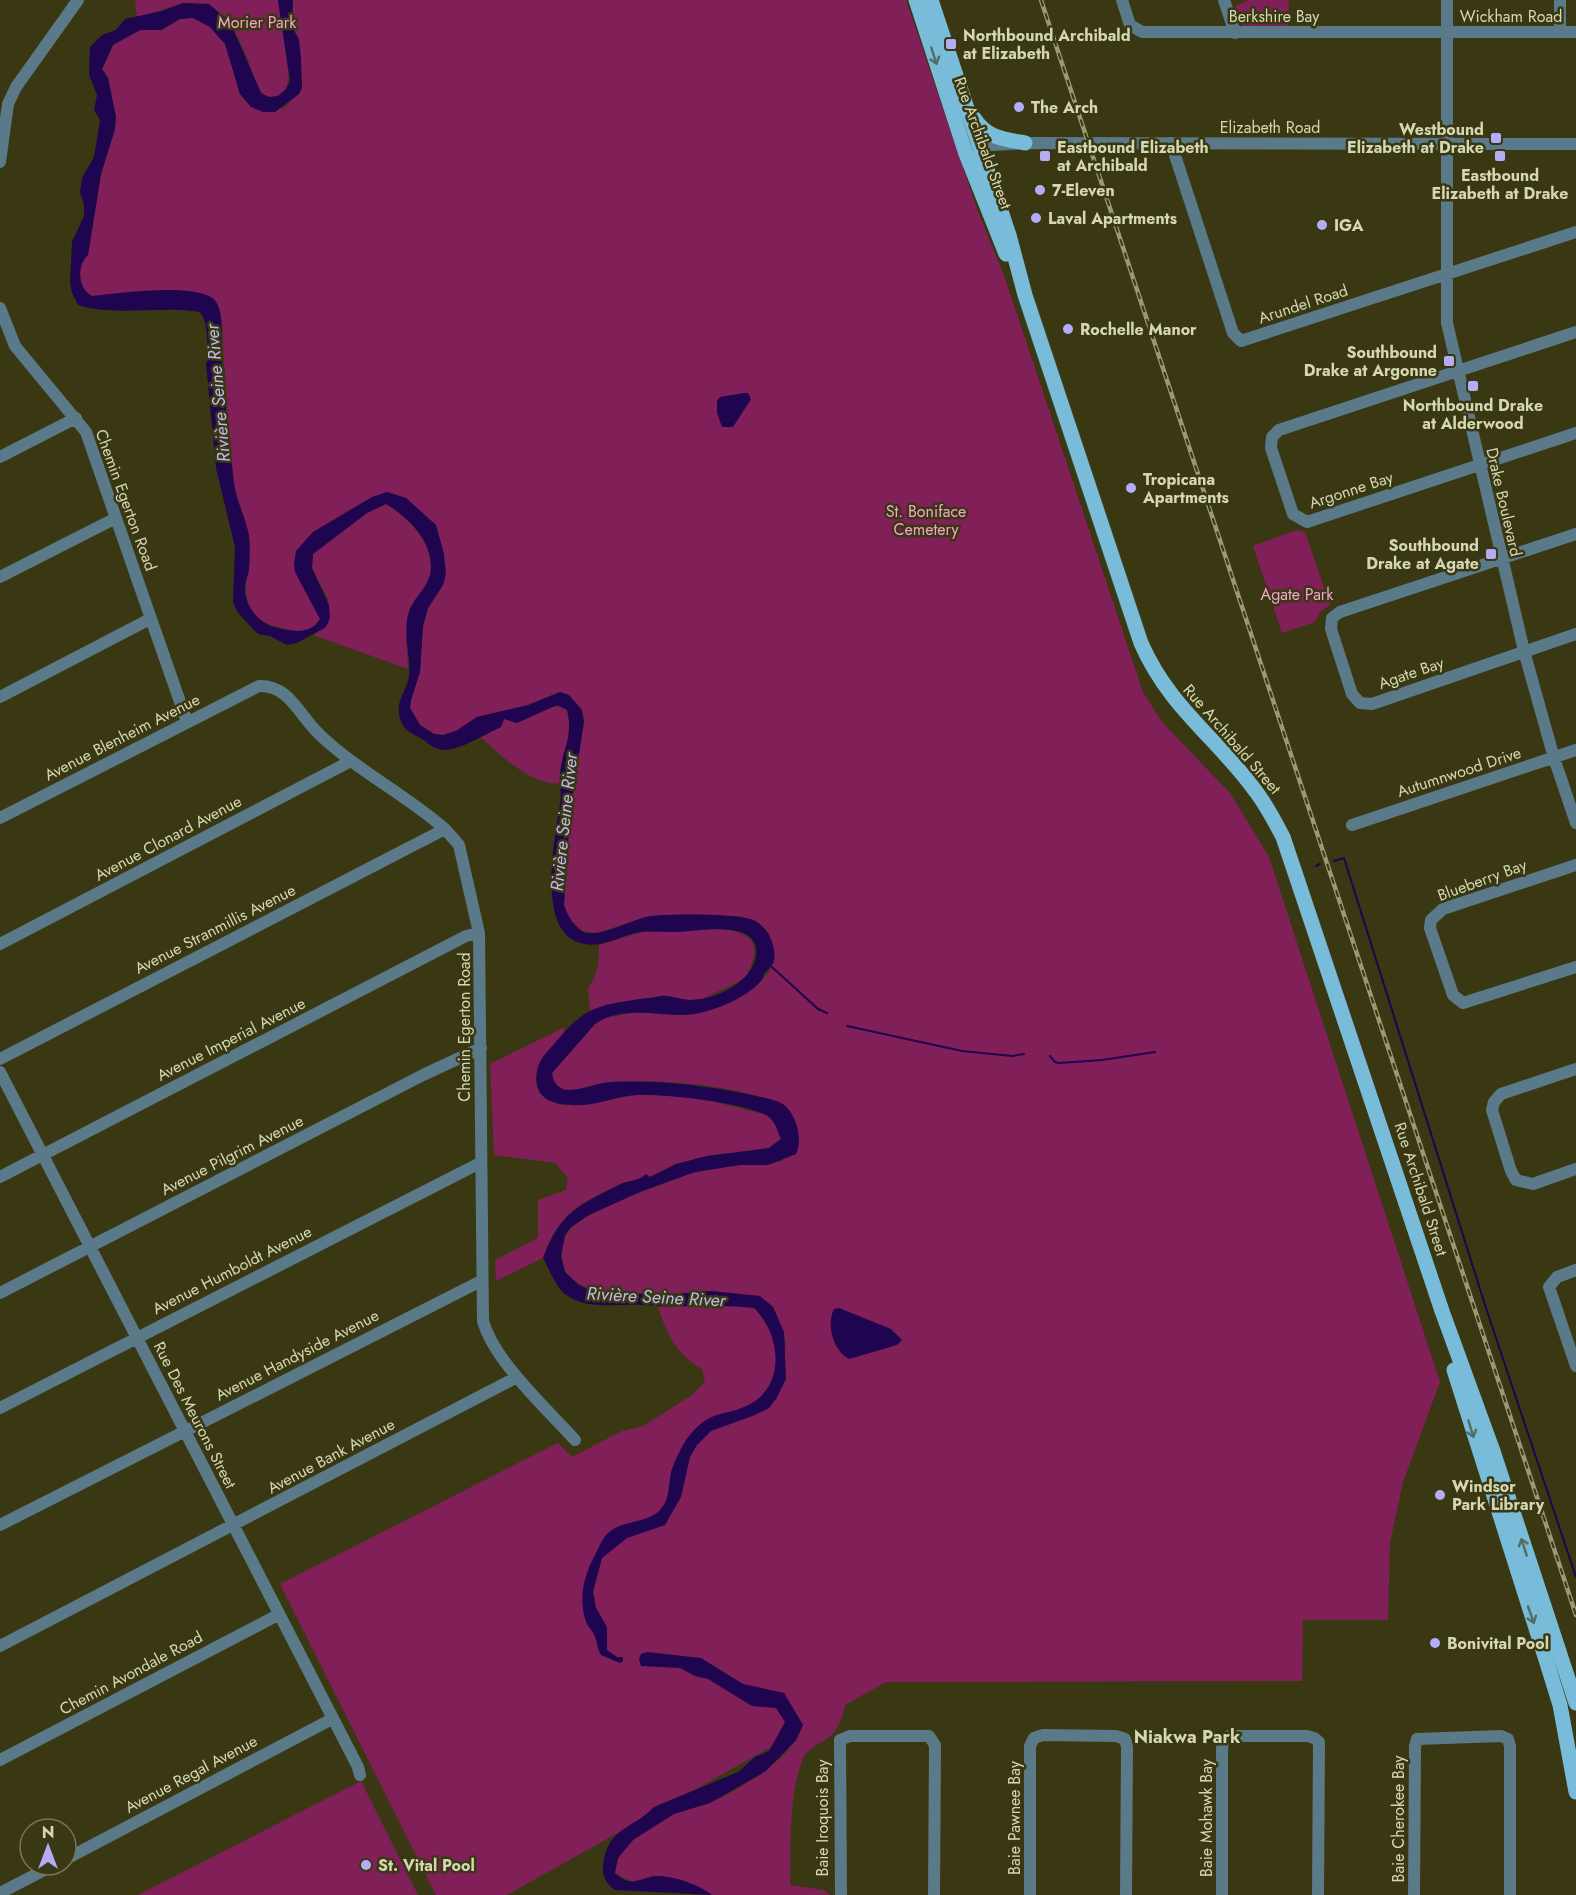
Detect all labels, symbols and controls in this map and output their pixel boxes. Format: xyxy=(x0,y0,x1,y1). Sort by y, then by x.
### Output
street label: Berkshire Bay xyxy=(1229,5,1320,28)
street label: Wickham Road xyxy=(1460,5,1562,28)
park label: Morier Park xyxy=(218,11,297,34)
place label: Northbound Archibald at Elizabeth xyxy=(963,24,1131,65)
marker: Northbound Archibald at Elizabeth xyxy=(944,37,958,51)
one-way arrow xyxy=(929,46,940,65)
street label: Rue Archibald Street xyxy=(948,74,1018,212)
place label: The Arch xyxy=(1031,96,1098,119)
marker: The Arch xyxy=(1012,100,1026,114)
street label: Elizabeth Road xyxy=(1220,116,1320,139)
place label: Westbound Elizabeth at Drake xyxy=(1347,118,1484,159)
marker: Westbound Elizabeth at Drake xyxy=(1489,131,1503,145)
place label: Eastbound Elizabeth at Archibald xyxy=(1057,136,1209,177)
marker: Eastbound Elizabeth at Archibald xyxy=(1038,149,1052,163)
marker: Eastbound Elizabeth at Drake xyxy=(1493,149,1507,163)
place label: Eastbound Elizabeth at Drake xyxy=(1432,164,1569,205)
place label: 7-Eleven xyxy=(1052,179,1115,202)
marker: 7-Eleven xyxy=(1033,183,1047,197)
place label: Laval Apartments xyxy=(1048,207,1177,230)
marker: Laval Apartments xyxy=(1029,211,1043,225)
place label: IGA xyxy=(1334,214,1364,237)
marker: IGA xyxy=(1315,218,1329,232)
street label: Arundel Road xyxy=(1255,279,1351,329)
place label: Rochelle Manor xyxy=(1080,318,1197,341)
water label: Rivière Seine River xyxy=(199,322,237,463)
marker: Rochelle Manor xyxy=(1061,322,1075,336)
place label: Southbound Drake at Argonne xyxy=(1304,341,1437,382)
marker: Southbound Drake at Argonne xyxy=(1442,354,1456,368)
marker: Northbound Drake at Alderwood xyxy=(1466,379,1480,393)
place label: Northbound Drake at Alderwood xyxy=(1403,394,1543,435)
street label: Chemin Egerton Road xyxy=(90,426,162,574)
street label: Drake Boulevard xyxy=(1480,445,1528,559)
street label: Argonne Bay xyxy=(1306,465,1397,514)
place label: Tropicana Apartments xyxy=(1142,468,1229,509)
marker: Tropicana Apartments xyxy=(1124,481,1138,495)
park label: St. Boniface Cemetery xyxy=(886,500,966,541)
place label: Southbound Drake at Agate xyxy=(1366,534,1479,575)
marker: Southbound Drake at Agate xyxy=(1484,547,1498,561)
park label: Agate Park xyxy=(1261,583,1334,606)
street label: Agate Bay xyxy=(1375,651,1448,695)
street label: Rue Archibald Street xyxy=(1178,679,1286,799)
street label: Avenue Blenheim Avenue xyxy=(40,688,204,786)
street label: Autumnwood Drive xyxy=(1394,741,1524,803)
water label: Rivière Seine River xyxy=(544,750,584,893)
street label: Avenue Clonard Avenue xyxy=(90,789,246,887)
street label: Blueberry Bay xyxy=(1434,853,1531,907)
street label: Avenue Stranmillis Avenue xyxy=(130,878,300,980)
street label: Chemin Egerton Road xyxy=(453,952,476,1102)
street label: Avenue Imperial Avenue xyxy=(153,992,309,1086)
street label: Avenue Pilgrim Avenue xyxy=(157,1109,307,1201)
street label: Rue Archibald Street xyxy=(1389,1119,1453,1259)
street label: Avenue Humboldt Avenue xyxy=(148,1220,316,1320)
water label: Rivière Seine River xyxy=(586,1280,727,1314)
street label: Avenue Handyside Avenue xyxy=(211,1304,383,1406)
street label: Rue Des Meurons Street xyxy=(148,1338,242,1493)
street label: Avenue Bank Avenue xyxy=(263,1413,399,1499)
one-way arrow xyxy=(1466,1419,1477,1438)
place label: Windsor Park Library xyxy=(1452,1475,1545,1516)
marker: Windsor Park Library xyxy=(1433,1488,1447,1502)
one-way arrow xyxy=(1518,1538,1529,1557)
one-way arrow xyxy=(1526,1605,1537,1624)
street label: Chemin Avondale Road xyxy=(55,1625,207,1721)
place label: Bonivital Pool xyxy=(1447,1632,1549,1655)
marker: Bonivital Pool xyxy=(1428,1636,1442,1650)
district label: Niakwa Park xyxy=(1134,1724,1241,1750)
street label: Avenue Regal Avenue xyxy=(121,1729,261,1819)
street label: Baie Cherokee Bay xyxy=(1387,1755,1410,1883)
street label: Baie Mohawk Bay xyxy=(1195,1758,1218,1877)
street label: Baie Iroquois Bay xyxy=(811,1759,834,1876)
street label: Baie Pawnee Bay xyxy=(1003,1760,1026,1875)
north arrow xyxy=(18,1817,78,1877)
text: N xyxy=(42,1821,54,1844)
place label: St. Vital Pool xyxy=(378,1854,475,1877)
marker: St. Vital Pool xyxy=(359,1858,373,1872)

